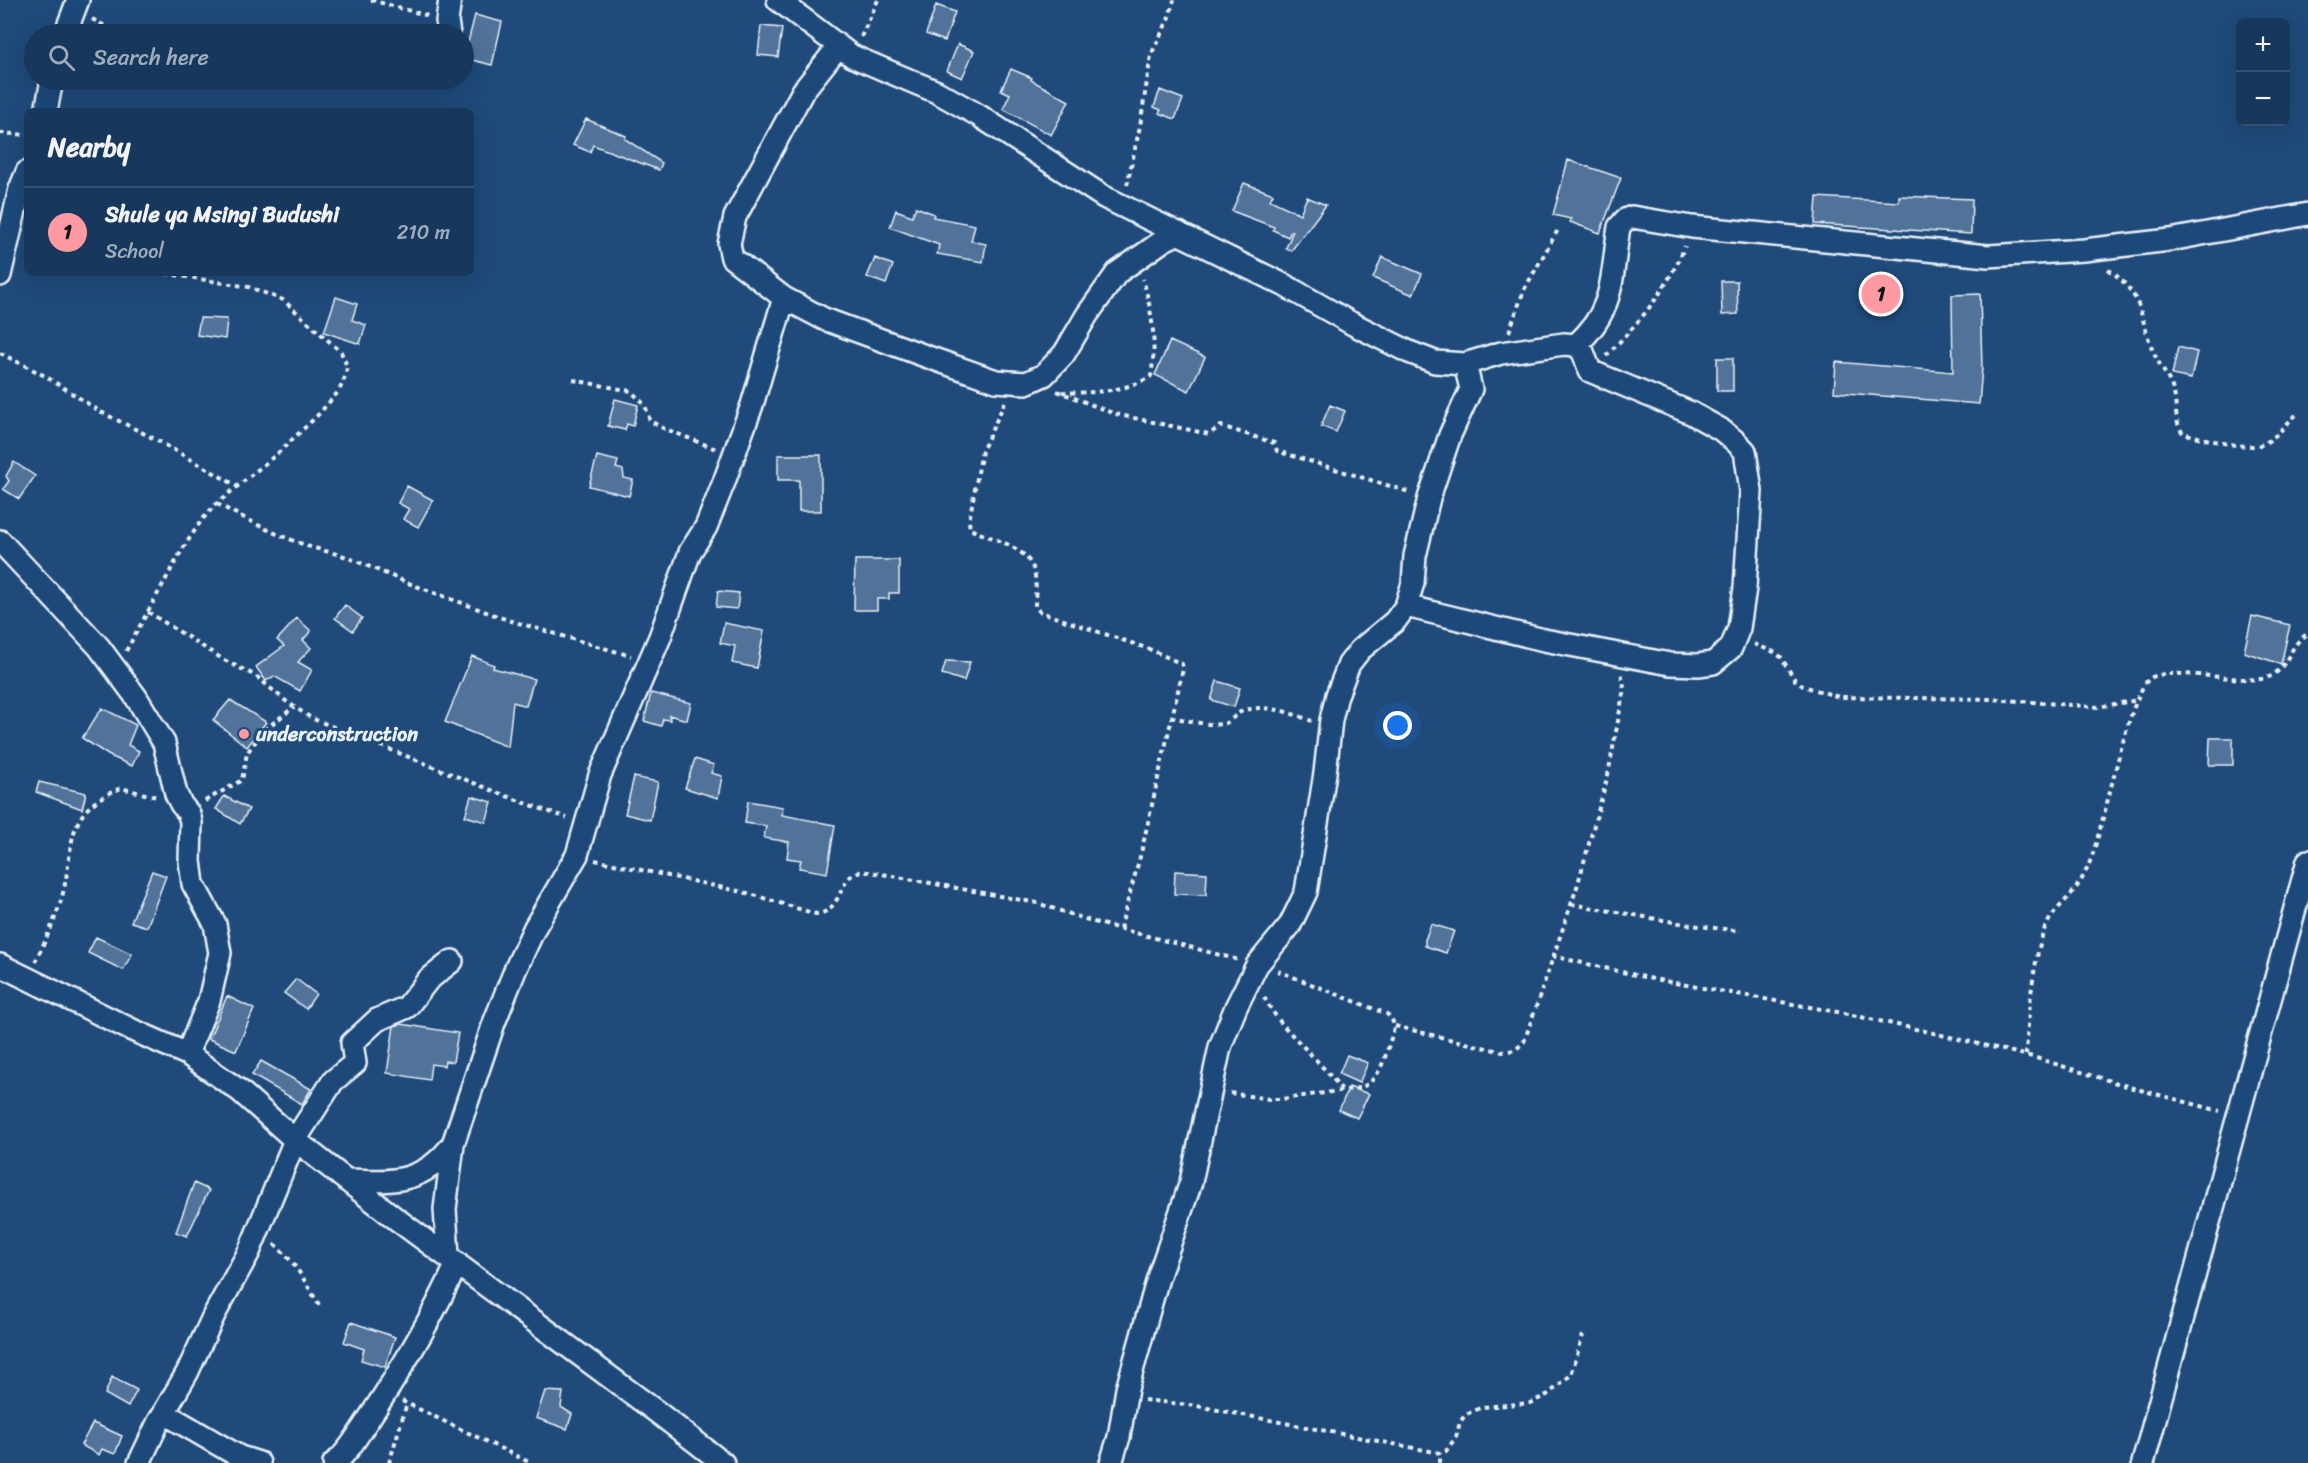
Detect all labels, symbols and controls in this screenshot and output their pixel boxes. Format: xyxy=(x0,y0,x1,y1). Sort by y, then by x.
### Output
map controls xyxy=(2236,18,2290,126)
button: + xyxy=(2236,18,2290,72)
search box xyxy=(24,24,474,90)
text: Search here xyxy=(93,38,209,77)
icon: search xyxy=(45,41,78,74)
button: − xyxy=(2236,72,2290,126)
text: Nearby xyxy=(48,124,130,170)
text: Shule ya Msingi Budushi xyxy=(105,195,339,234)
text: 1 xyxy=(63,215,72,250)
text: 210 m xyxy=(397,215,450,250)
text: School xyxy=(105,234,164,269)
pin: 1 xyxy=(1862,272,1900,316)
your location xyxy=(1383,711,1412,740)
place label: underconstruction xyxy=(256,717,418,752)
marker: underconstruction xyxy=(237,727,251,741)

